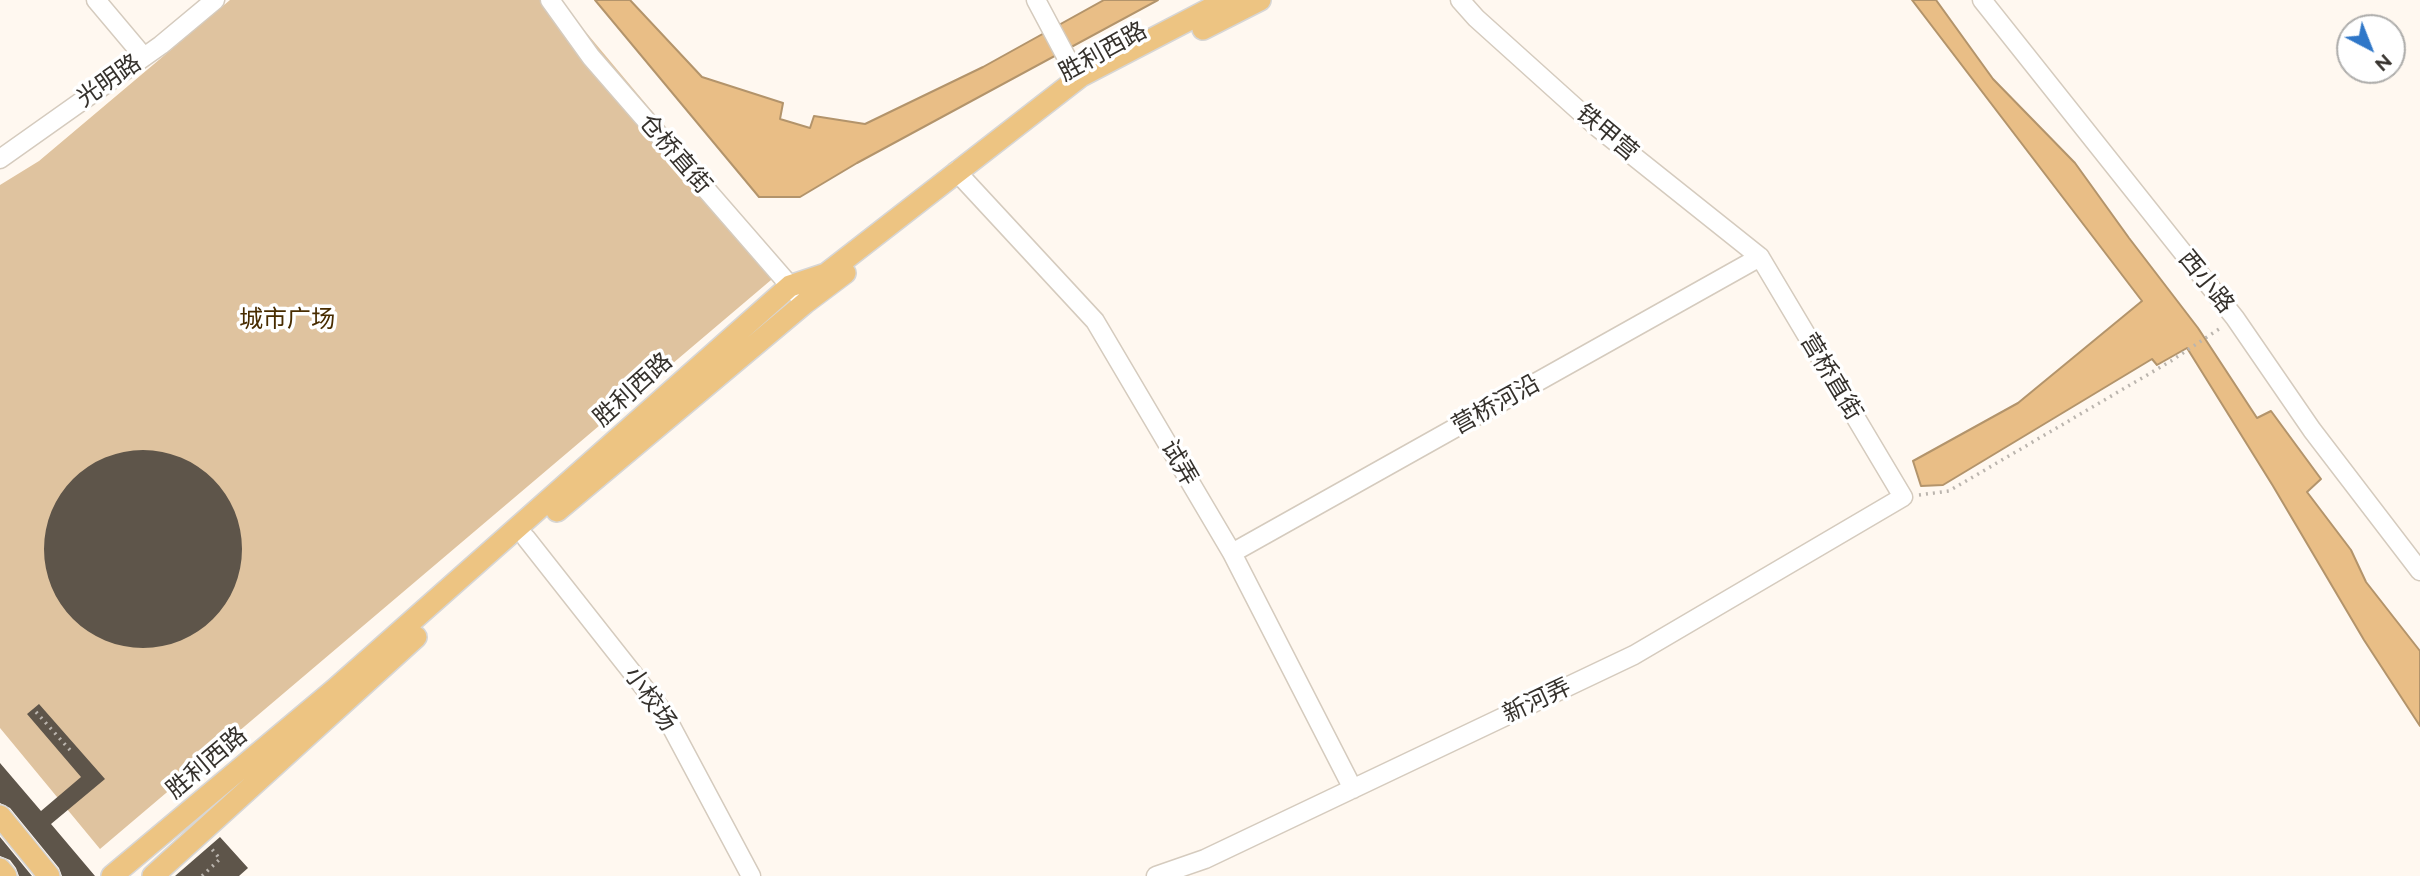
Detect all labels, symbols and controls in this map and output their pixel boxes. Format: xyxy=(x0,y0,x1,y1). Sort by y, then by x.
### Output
north arrow xyxy=(2336,14,2406,84)
street label: 胜利西路 xyxy=(1054,16,1152,88)
street label: 光明路 xyxy=(71,49,147,113)
text: N xyxy=(2371,50,2396,76)
street label: 铁甲营 xyxy=(1570,99,1644,167)
street label: 仓桥直街 xyxy=(633,108,717,200)
street label: 西小路 xyxy=(2172,245,2240,319)
park label: 城市广场 xyxy=(239,306,335,334)
street label: 营桥直街 xyxy=(1794,328,1868,426)
street label: 胜利西路 xyxy=(588,347,678,433)
street label: 营桥河沿 xyxy=(1447,369,1545,441)
street label: 试弄 xyxy=(1155,435,1203,491)
street label: 小校场 xyxy=(618,661,682,737)
street label: 新河弄 xyxy=(1498,673,1576,729)
street label: 胜利西路 xyxy=(161,721,253,805)

